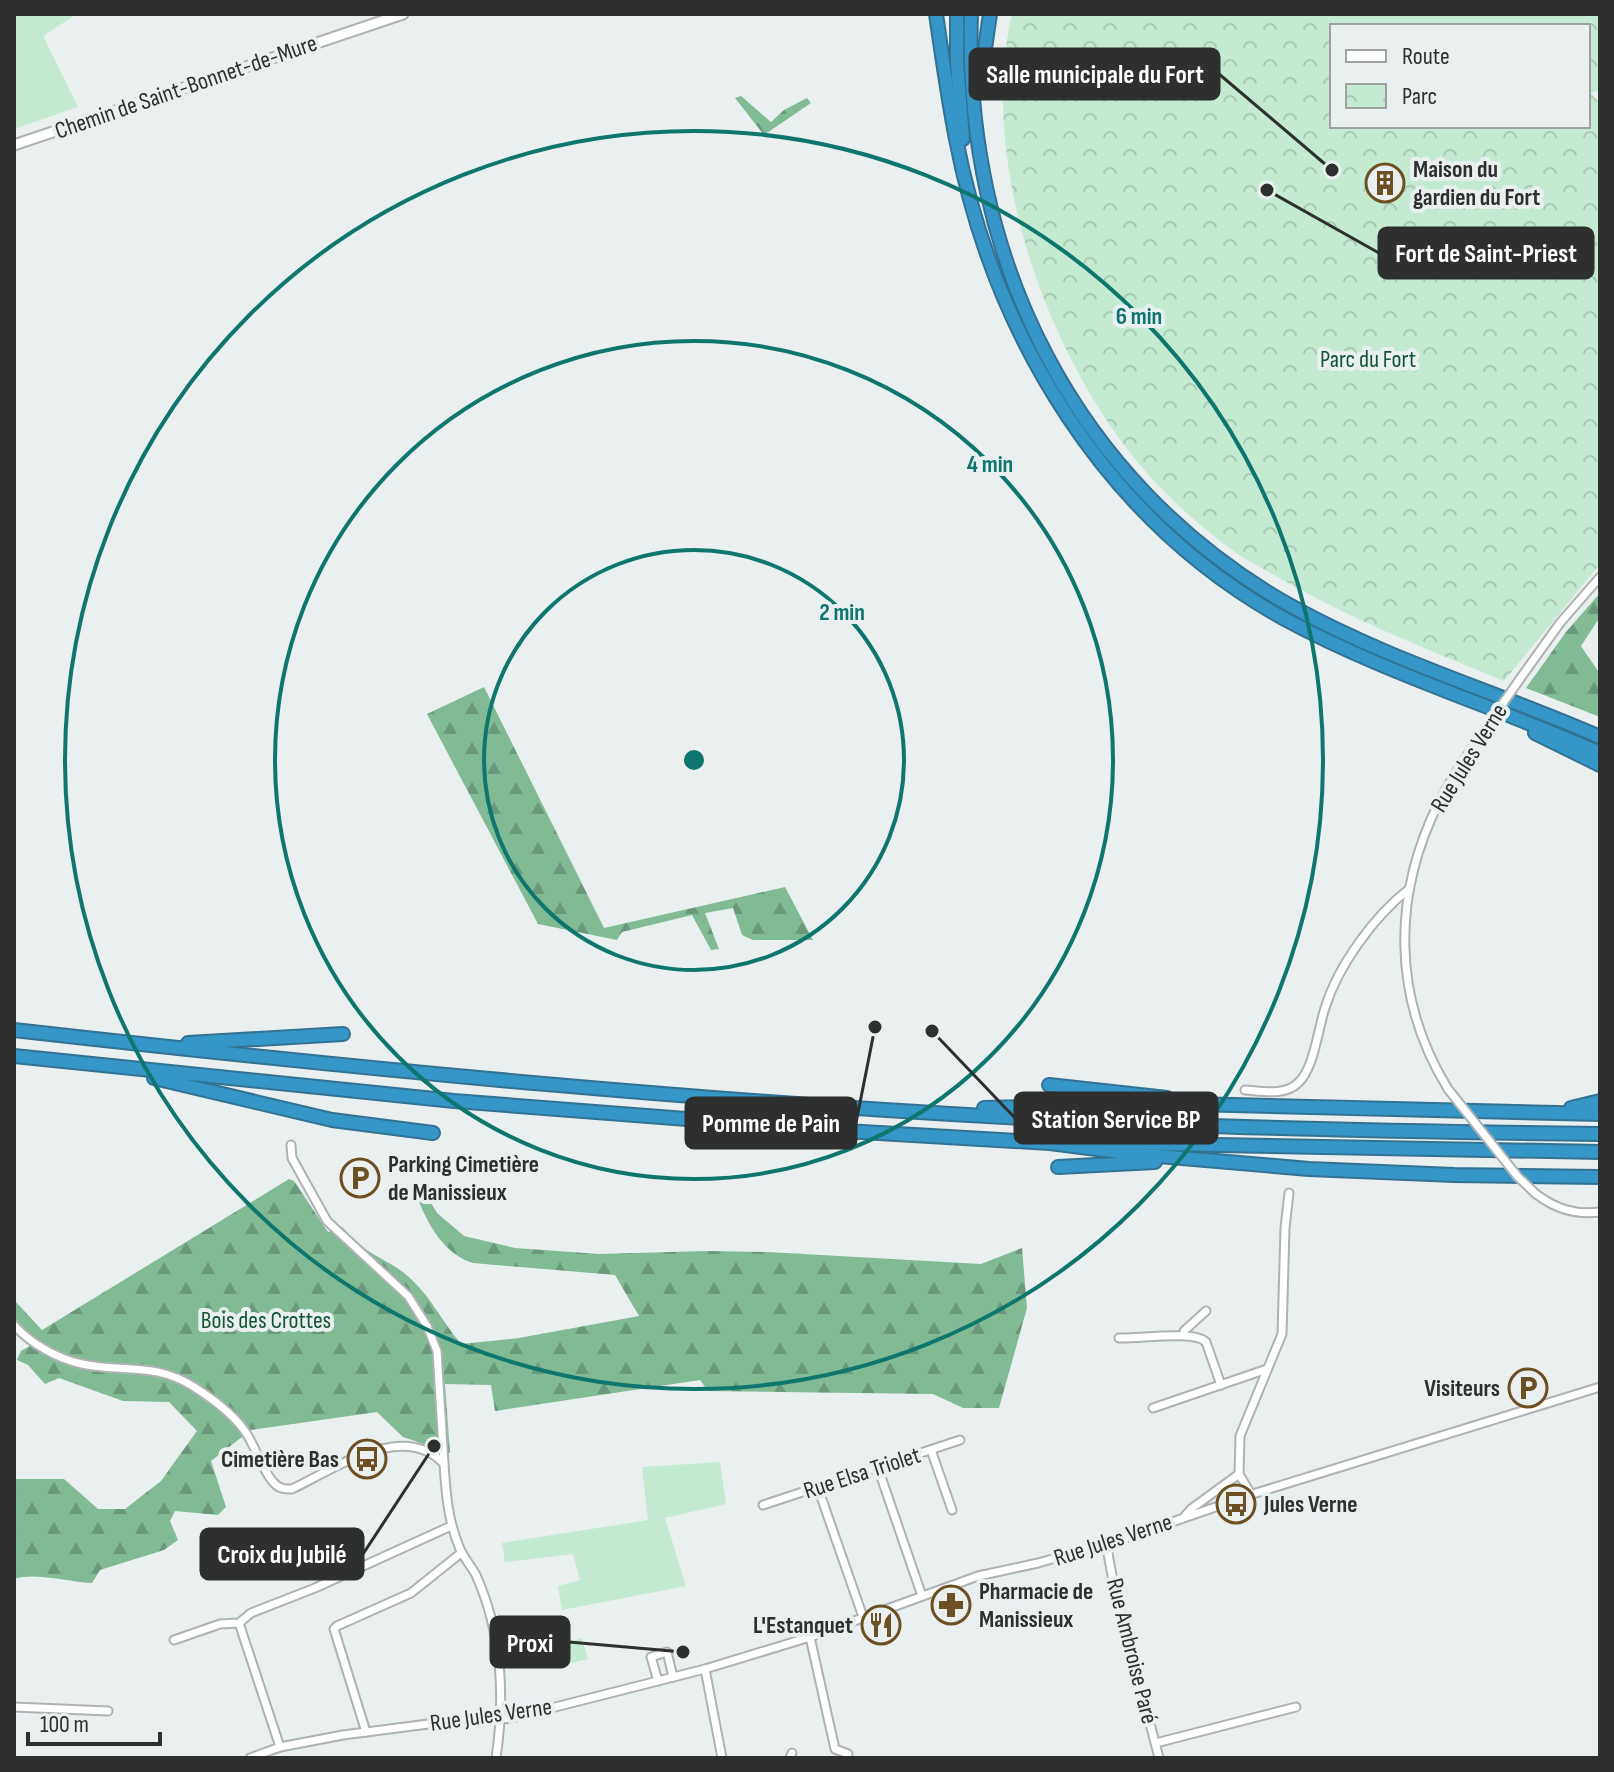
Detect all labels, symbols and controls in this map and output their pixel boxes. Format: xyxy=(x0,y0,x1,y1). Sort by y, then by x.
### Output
legend xyxy=(1330,24,1590,128)
street label: Chemin de Saint-Bonnet-de-Mure xyxy=(51,28,321,146)
text: Route xyxy=(1402,42,1450,71)
callout: Salle municipale du Fort xyxy=(970,49,1219,99)
text: Salle municipale du Fort xyxy=(986,60,1204,91)
text: Parc xyxy=(1402,82,1437,111)
place label: Maison du gardien du Fort xyxy=(1413,155,1540,212)
building icon: Maison du gardien du Fort xyxy=(1364,162,1406,204)
callout: Fort de Saint-Priest xyxy=(1379,228,1593,278)
text: Fort de Saint-Priest xyxy=(1395,239,1577,270)
text: 6 min xyxy=(1116,302,1162,331)
park label: Parc du Fort xyxy=(1320,345,1416,374)
text: 4 min xyxy=(967,450,1013,479)
text: 2 min xyxy=(819,598,865,627)
street label: Rue Jules Verne xyxy=(1424,698,1514,818)
centre of rings xyxy=(680,746,708,774)
callout: Station Service BP xyxy=(1015,1093,1217,1143)
callout: Pomme de Pain xyxy=(686,1098,856,1148)
text: Station Service BP xyxy=(1031,1105,1201,1136)
text: Pomme de Pain xyxy=(702,1109,840,1140)
place label: Parking Cimetière de Manissieux xyxy=(388,1150,539,1207)
parking icon: Parking Cimetière de Manissieux xyxy=(339,1157,381,1199)
park label: Bois des Crottes xyxy=(201,1306,331,1335)
parking icon: Visiteurs xyxy=(1507,1367,1549,1409)
place label: Visiteurs xyxy=(1424,1374,1500,1403)
bus stop icon: Cimetière Bas xyxy=(346,1438,388,1480)
street label: Rue Elsa Triolet xyxy=(800,1440,924,1506)
place label: Cimetière Bas xyxy=(221,1445,339,1474)
bus stop icon: Jules Verne xyxy=(1215,1483,1257,1525)
place label: Jules Verne xyxy=(1263,1490,1357,1519)
street label: Rue Jules Verne xyxy=(1050,1507,1176,1573)
callout: Croix du Jubilé xyxy=(201,1529,363,1579)
text: Croix du Jubilé xyxy=(217,1540,347,1571)
street label: Rue Ambroise Paré xyxy=(1100,1575,1164,1727)
place label: Pharmacie de Manissieux xyxy=(979,1577,1093,1634)
pharmacy icon: Pharmacie de Manissieux xyxy=(930,1584,972,1626)
restaurant icon: L'Estanquet xyxy=(860,1604,902,1646)
place label: L'Estanquet xyxy=(753,1611,853,1640)
callout: Proxi xyxy=(491,1617,569,1667)
text: Proxi xyxy=(507,1629,553,1660)
street label: Rue Jules Verne xyxy=(428,1692,554,1738)
scale bar xyxy=(28,1696,160,1746)
text: 100 m xyxy=(40,1710,89,1739)

